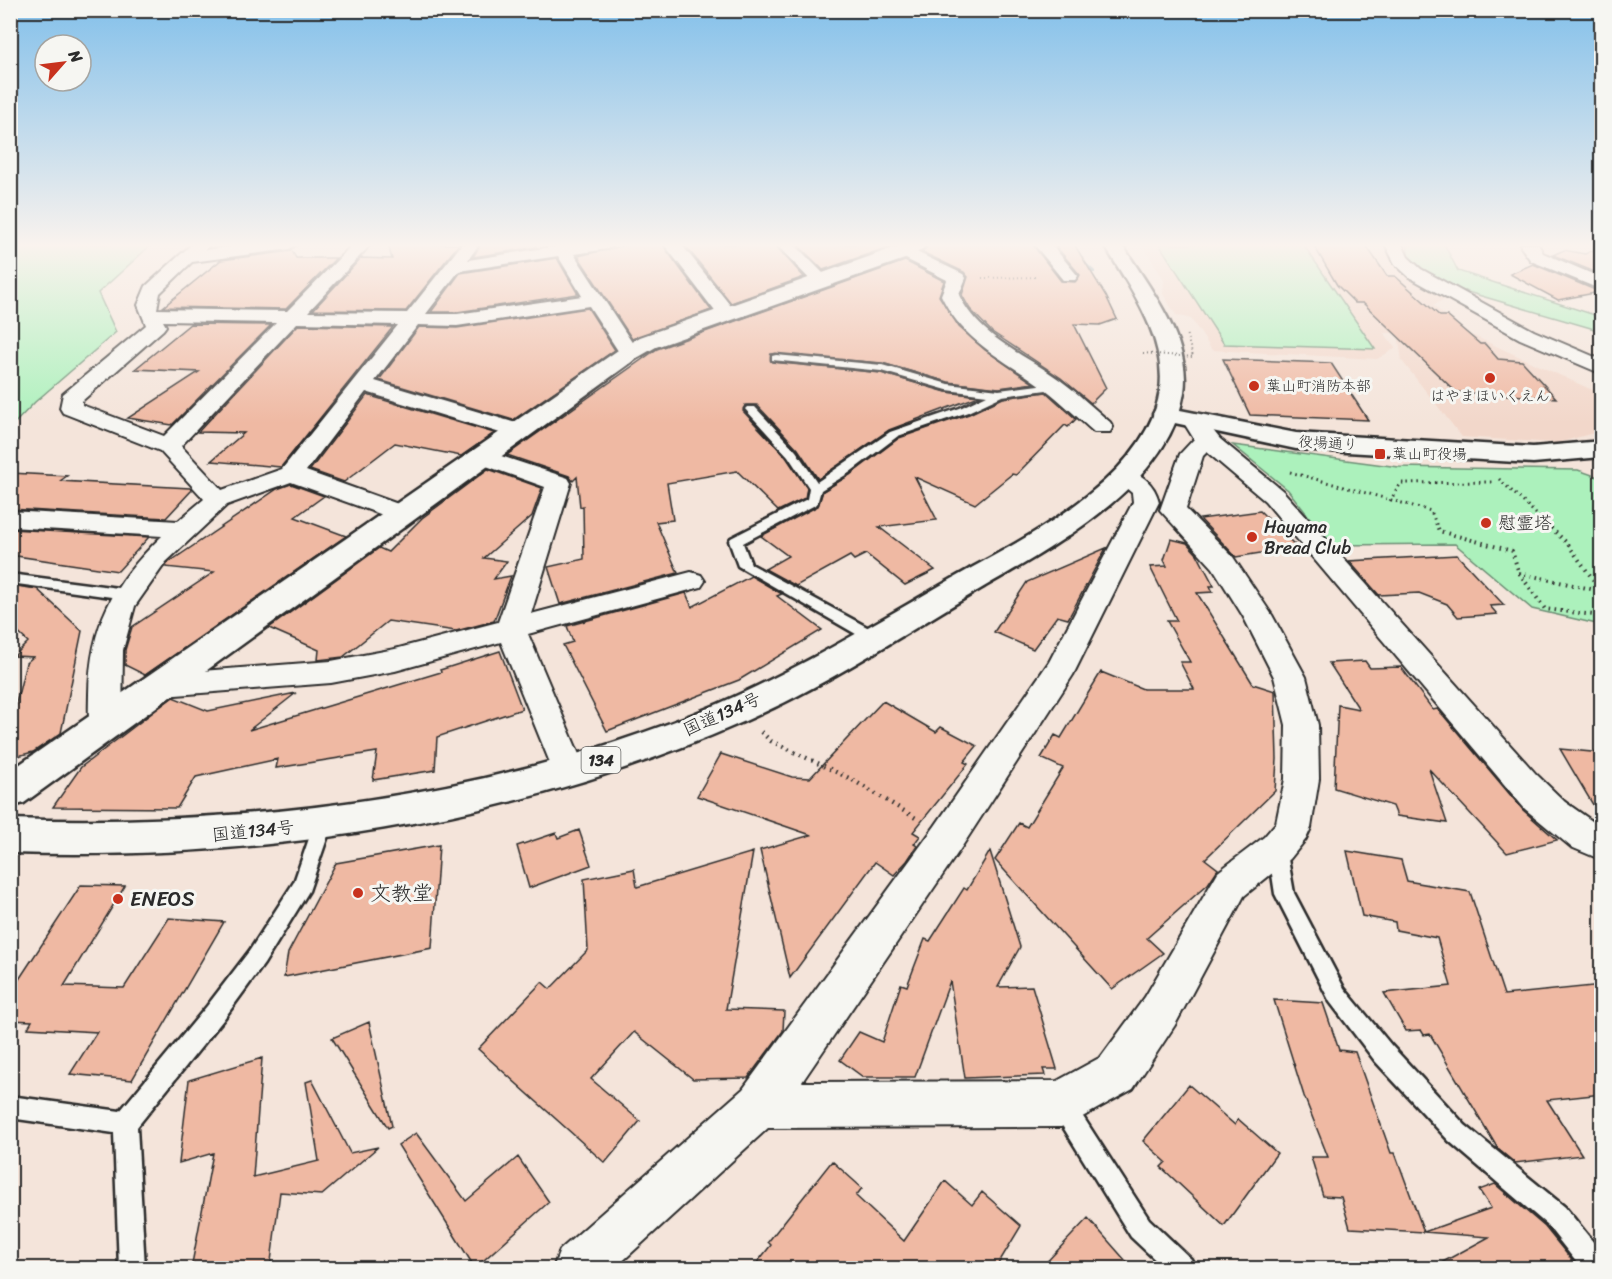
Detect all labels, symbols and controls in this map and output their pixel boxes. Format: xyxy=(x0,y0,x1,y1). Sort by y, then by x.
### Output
north arrow xyxy=(33,33,93,93)
text: N xyxy=(60,44,92,69)
marker: はやまほいくえん xyxy=(1483,371,1497,385)
place label: 葉山町消防本部 xyxy=(1266,373,1371,399)
marker: 葉山町消防本部 xyxy=(1247,379,1261,393)
place label: はやまほいくえん xyxy=(1430,383,1550,409)
street label: 役場通り xyxy=(1297,428,1359,458)
place label: 葉山町役場 xyxy=(1392,441,1467,467)
marker: 葉山町役場 xyxy=(1373,447,1387,461)
place label: 慰霊塔 xyxy=(1498,507,1552,539)
place label: Hayama Bread Club xyxy=(1264,511,1351,564)
marker: 慰霊塔 xyxy=(1479,516,1493,530)
marker: Hayama Bread Club xyxy=(1245,530,1259,544)
street label: 国道134号 xyxy=(678,683,766,745)
road number: 134 xyxy=(582,747,620,773)
street label: 国道134号 xyxy=(210,811,296,851)
place label: 文教堂 xyxy=(370,874,433,912)
place label: ENEOS xyxy=(130,880,195,918)
marker: 文教堂 xyxy=(351,886,365,900)
marker: ENEOS xyxy=(111,892,125,906)

